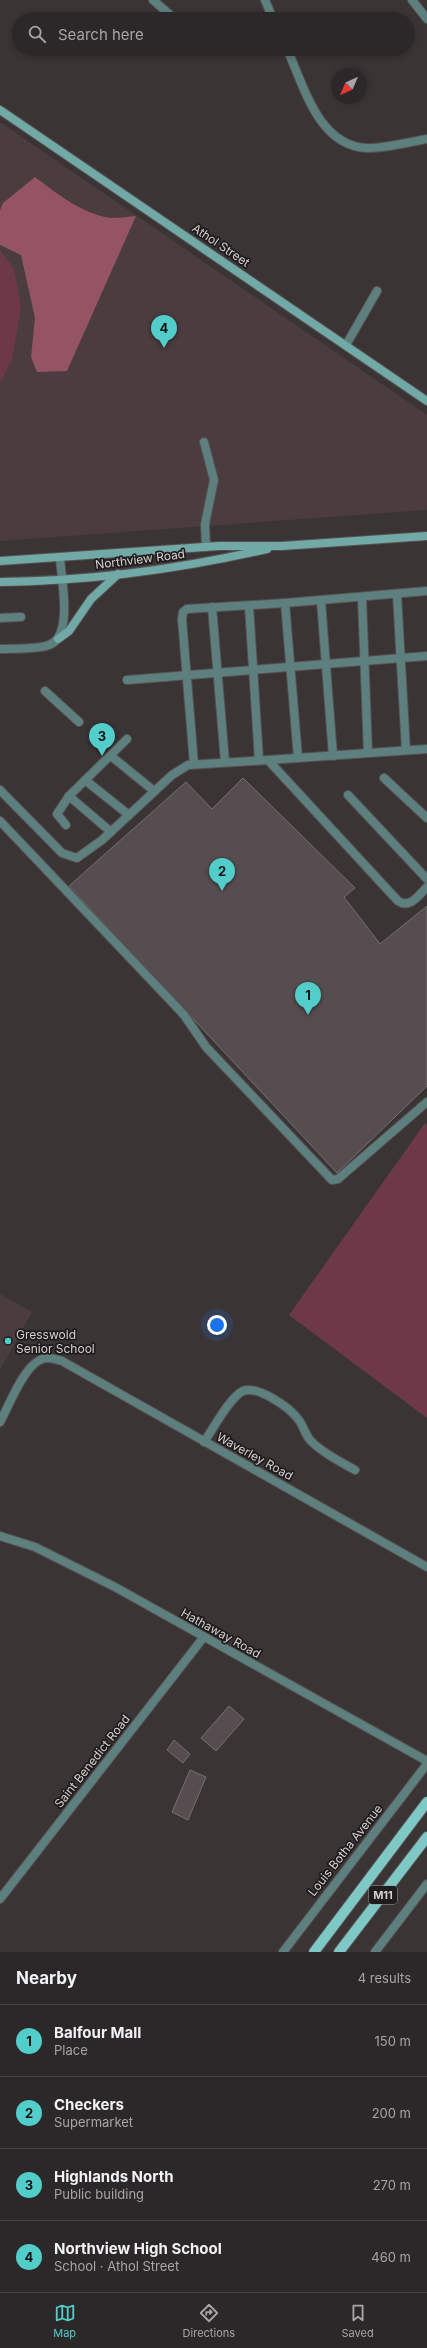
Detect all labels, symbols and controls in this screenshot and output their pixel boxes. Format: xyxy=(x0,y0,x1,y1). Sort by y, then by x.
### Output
search box xyxy=(12,12,415,56)
icon: search xyxy=(26,23,48,45)
text: Search here xyxy=(58,25,144,44)
north arrow xyxy=(331,68,367,104)
street label: Athol Street xyxy=(189,220,253,270)
pin: 4 xyxy=(151,315,177,348)
street label: Northview Road xyxy=(94,546,186,572)
pin: 3 xyxy=(89,723,115,756)
pin: 2 xyxy=(209,858,235,891)
pin: 1 xyxy=(295,982,321,1015)
your location xyxy=(207,1315,227,1335)
place label: Gresswold Senior School xyxy=(16,1327,95,1356)
marker: Gresswold Senior School xyxy=(3,1336,13,1346)
street label: Waverley Road xyxy=(214,1429,296,1483)
street label: Hathaway Road xyxy=(178,1605,264,1661)
street label: Saint Benedict Road xyxy=(51,1711,133,1811)
street label: Louis Botha Avenue xyxy=(305,1801,385,1899)
road number: M11 xyxy=(369,1886,397,1904)
text: Nearby xyxy=(16,1968,77,1988)
text: 4 results xyxy=(358,1970,411,1986)
text: Balfour Mall xyxy=(54,2023,141,2042)
text: 1 xyxy=(26,2033,32,2049)
text: 150 m xyxy=(375,2033,411,2049)
text: Place xyxy=(54,2042,88,2058)
text: Checkers xyxy=(54,2095,124,2114)
text: 2 xyxy=(25,2105,33,2121)
text: 200 m xyxy=(372,2105,411,2121)
text: Supermarket xyxy=(54,2114,133,2130)
text: Highlands North xyxy=(54,2167,174,2186)
text: 3 xyxy=(25,2177,33,2193)
text: 270 m xyxy=(373,2177,411,2193)
text: Public building xyxy=(54,2186,144,2202)
text: Northview High School xyxy=(54,2239,222,2258)
text: 4 xyxy=(25,2249,33,2265)
text: 460 m xyxy=(371,2249,411,2265)
text: School · Athol Street xyxy=(54,2258,179,2274)
tab: Map xyxy=(53,2302,76,2340)
tab: Directions xyxy=(183,2302,235,2340)
tab: Saved xyxy=(342,2302,374,2340)

